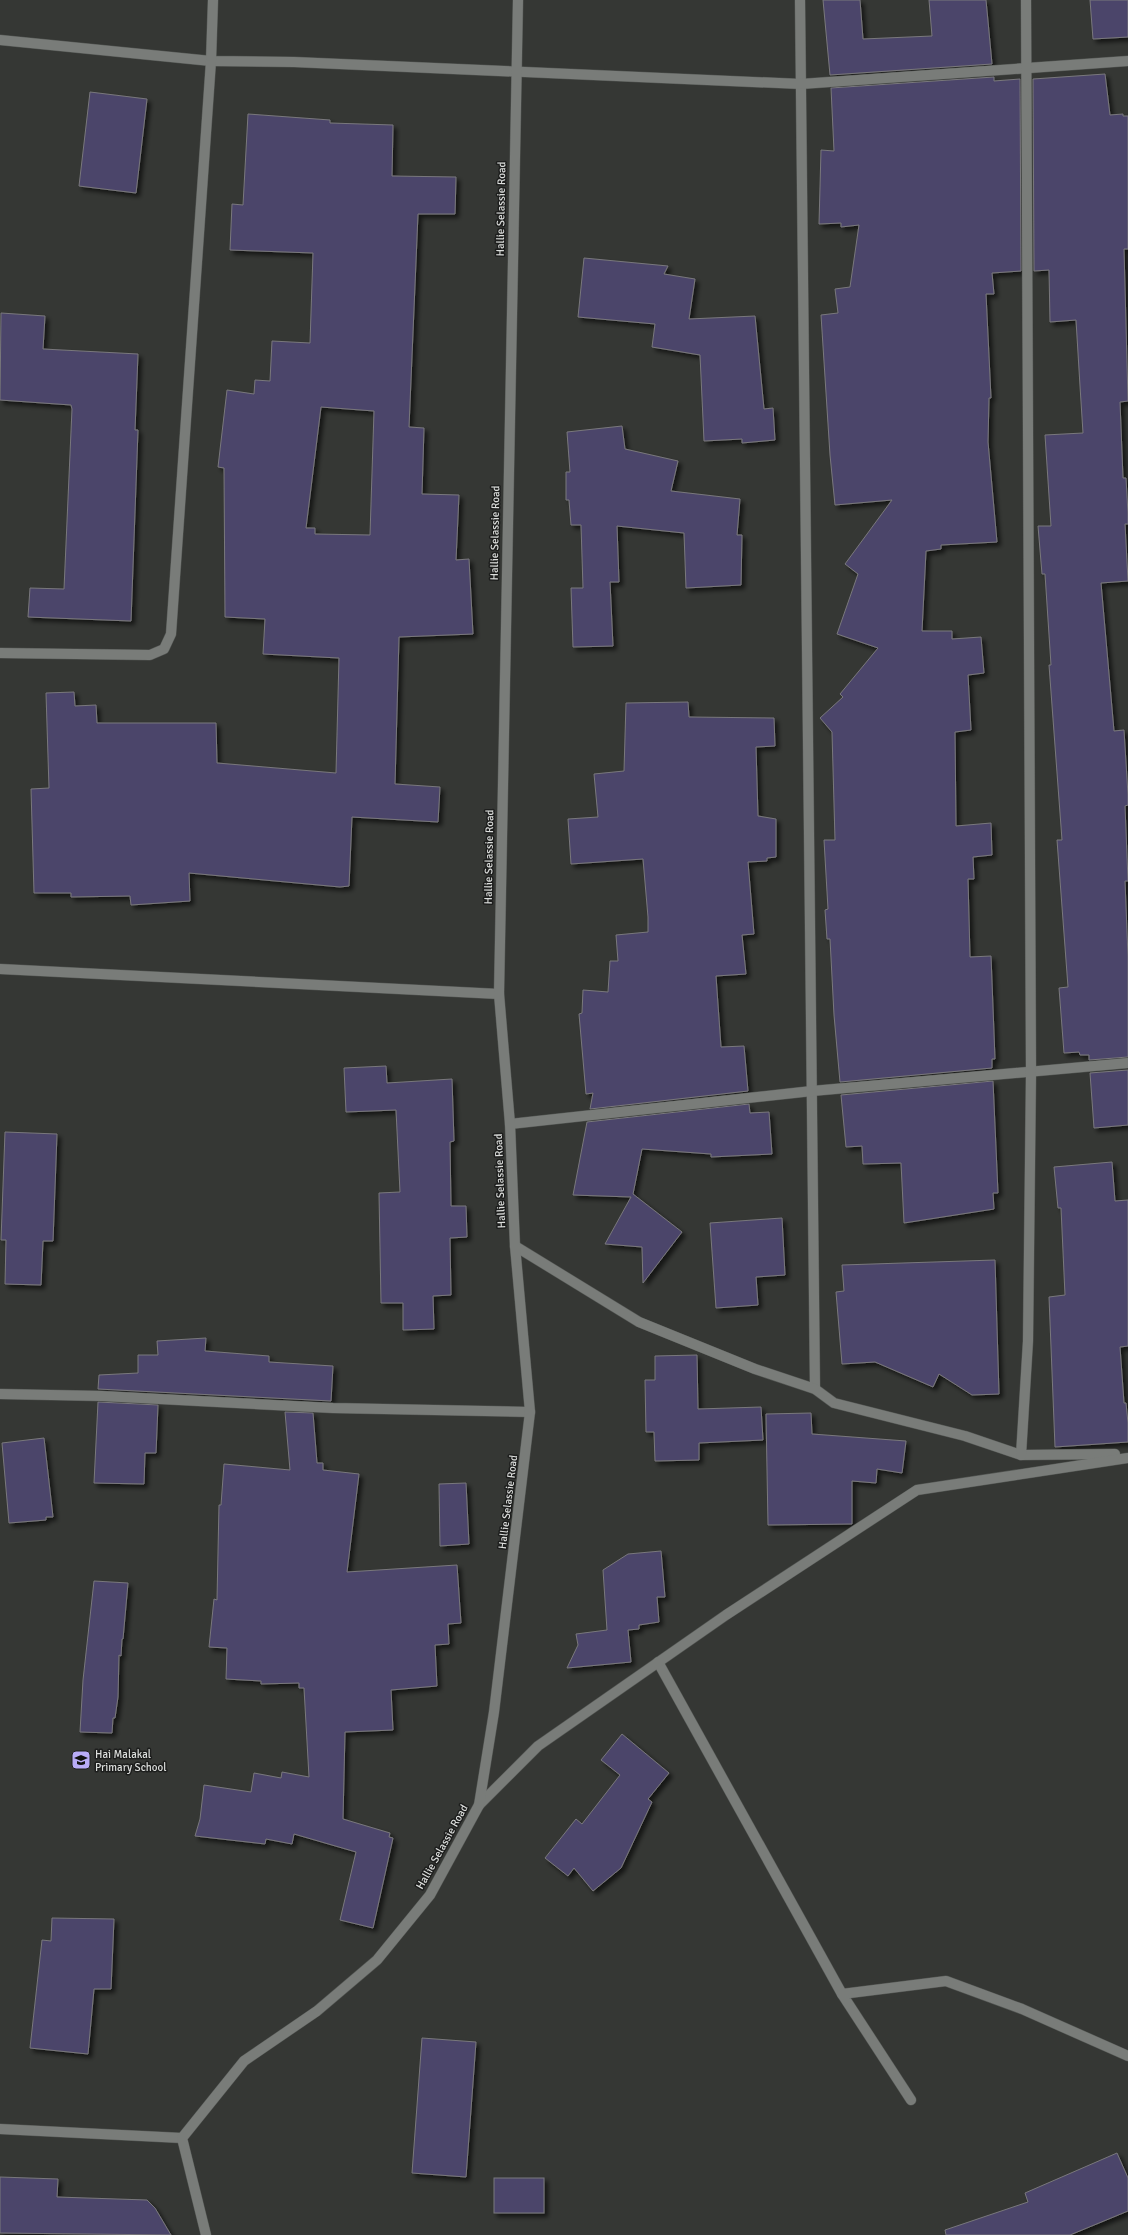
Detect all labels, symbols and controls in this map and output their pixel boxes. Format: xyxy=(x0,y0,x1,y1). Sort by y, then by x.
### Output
street label: Hallie Selassie Road xyxy=(494,161,508,256)
street label: Hallie Selassie Road xyxy=(488,485,502,580)
street label: Hallie Selassie Road xyxy=(482,809,496,904)
street label: Hallie Selassie Road xyxy=(492,1133,508,1229)
street label: Hallie Selassie Road xyxy=(496,1454,520,1550)
place label: Hai Malakal Primary School xyxy=(95,1748,166,1774)
school or university icon: Hai Malakal Primary School xyxy=(70,1749,92,1771)
street label: Hallie Selassie Road xyxy=(413,1802,471,1892)

